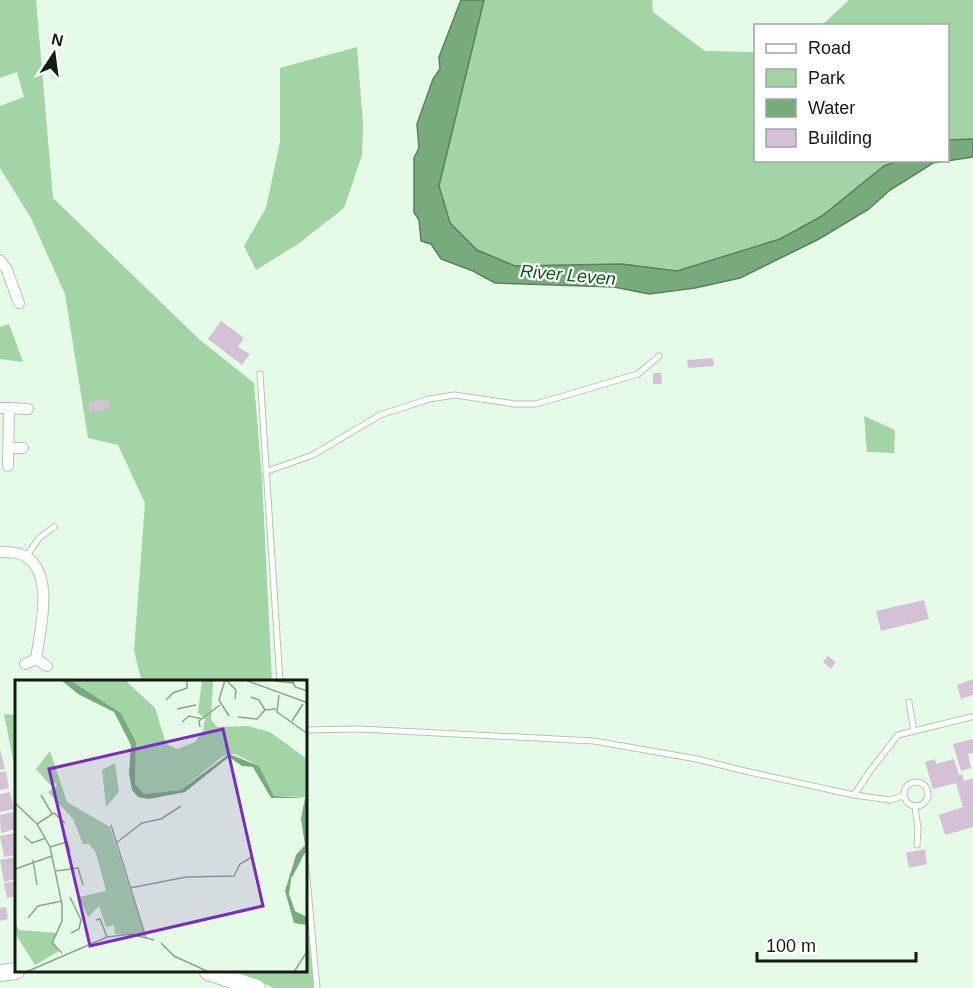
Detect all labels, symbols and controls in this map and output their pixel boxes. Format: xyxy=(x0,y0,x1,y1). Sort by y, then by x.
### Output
north arrow xyxy=(24,24,84,84)
legend xyxy=(754,24,949,162)
text: N xyxy=(50,30,65,49)
text: Road xyxy=(808,38,851,58)
text: Park xyxy=(808,68,846,88)
text: Water xyxy=(808,98,855,118)
text: Building xyxy=(808,128,872,148)
water label: River Leven xyxy=(519,261,617,289)
inset map xyxy=(15,680,308,973)
scale bar xyxy=(757,925,916,963)
text: 100 m xyxy=(766,936,816,956)

